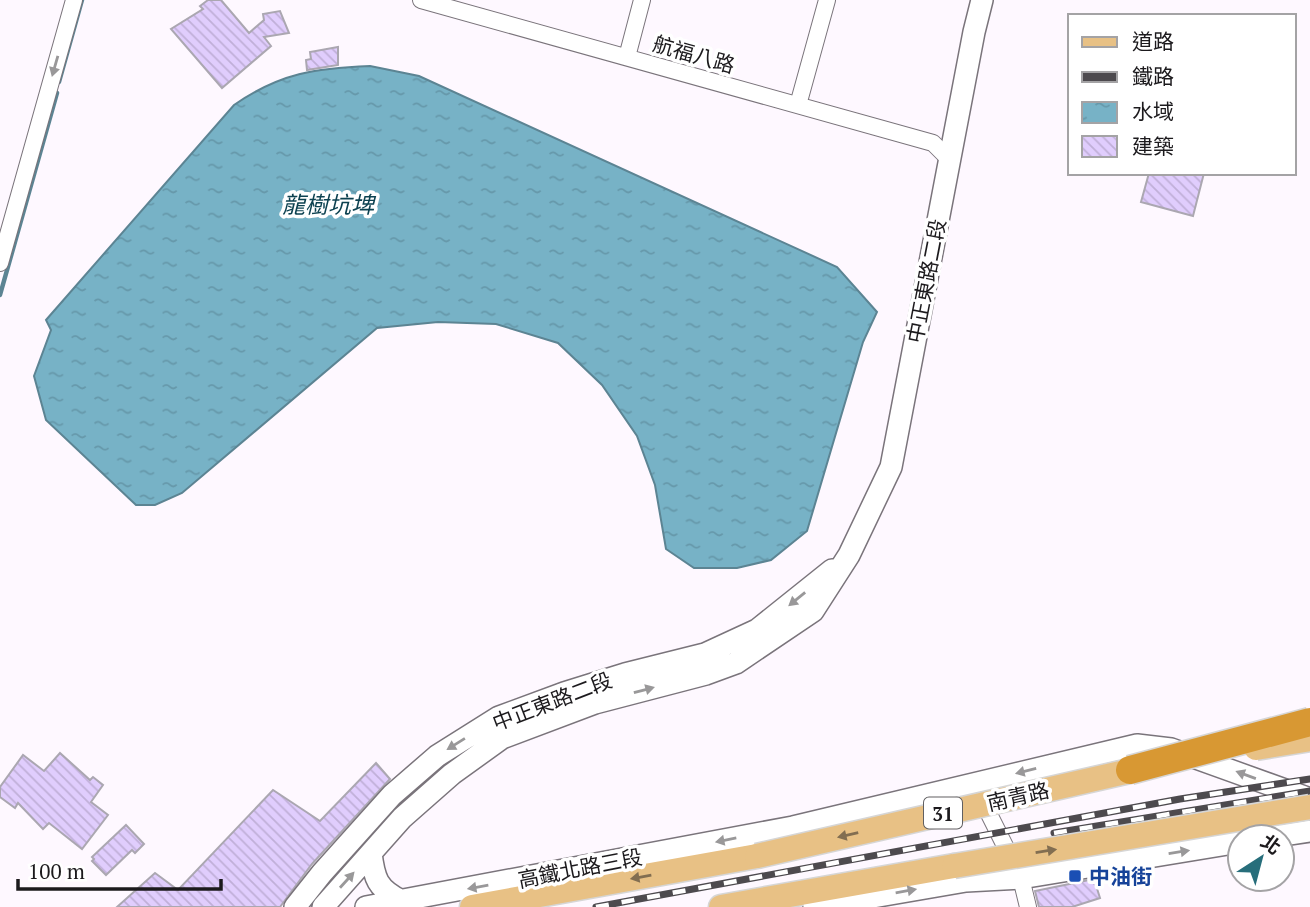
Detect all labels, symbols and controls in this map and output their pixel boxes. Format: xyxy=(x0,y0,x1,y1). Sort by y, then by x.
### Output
legend xyxy=(1068,14,1296,175)
text: 道路 xyxy=(1132,27,1174,55)
street label: 航福八路 xyxy=(650,29,738,79)
one-way arrow xyxy=(50,55,60,76)
text: 鐵路 xyxy=(1132,62,1174,90)
text: 水域 xyxy=(1132,97,1174,125)
text: 建築 xyxy=(1132,132,1174,160)
water label: 龍樹坑埤 xyxy=(282,189,377,220)
street label: 中正東路二段 xyxy=(900,216,952,346)
one-way arrow xyxy=(789,592,807,607)
street label: 中正東路二段 xyxy=(488,665,616,737)
one-way arrow xyxy=(633,684,655,695)
one-way arrow xyxy=(446,738,465,751)
one-way arrow xyxy=(1015,766,1037,777)
one-way arrow xyxy=(1235,770,1256,781)
street label: 南青路 xyxy=(984,775,1052,817)
road number: 31 xyxy=(924,798,962,828)
north arrow xyxy=(1226,823,1296,893)
text: 北 xyxy=(1256,828,1286,860)
one-way arrow xyxy=(837,830,859,841)
one-way arrow xyxy=(715,835,737,846)
street label: 高鐵北路三段 xyxy=(515,842,645,894)
one-way arrow xyxy=(1035,845,1057,856)
one-way arrow xyxy=(1168,846,1190,857)
scale bar xyxy=(18,848,220,892)
text: 100 m xyxy=(28,857,85,885)
place label: 中油街 xyxy=(1089,862,1152,890)
marker: 中油街 xyxy=(1067,868,1083,884)
one-way arrow xyxy=(339,871,355,889)
one-way arrow xyxy=(630,872,652,883)
one-way arrow xyxy=(467,882,489,893)
one-way arrow xyxy=(895,885,917,896)

